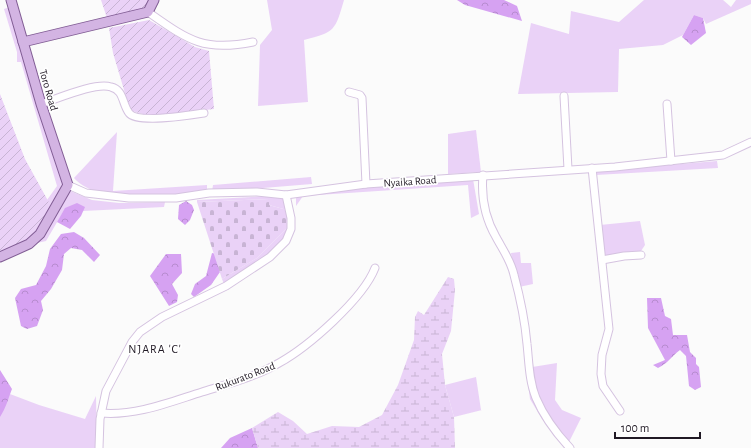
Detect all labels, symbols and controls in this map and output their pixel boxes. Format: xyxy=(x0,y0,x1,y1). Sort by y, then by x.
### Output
street label: Toro Road xyxy=(37,68,60,112)
street label: Nyaika Road xyxy=(383,174,437,189)
district label: NJARA 'C' xyxy=(128,343,182,355)
street label: Rukurato Road xyxy=(214,360,277,393)
scale bar xyxy=(615,414,700,440)
text: 100 m xyxy=(621,422,649,434)

